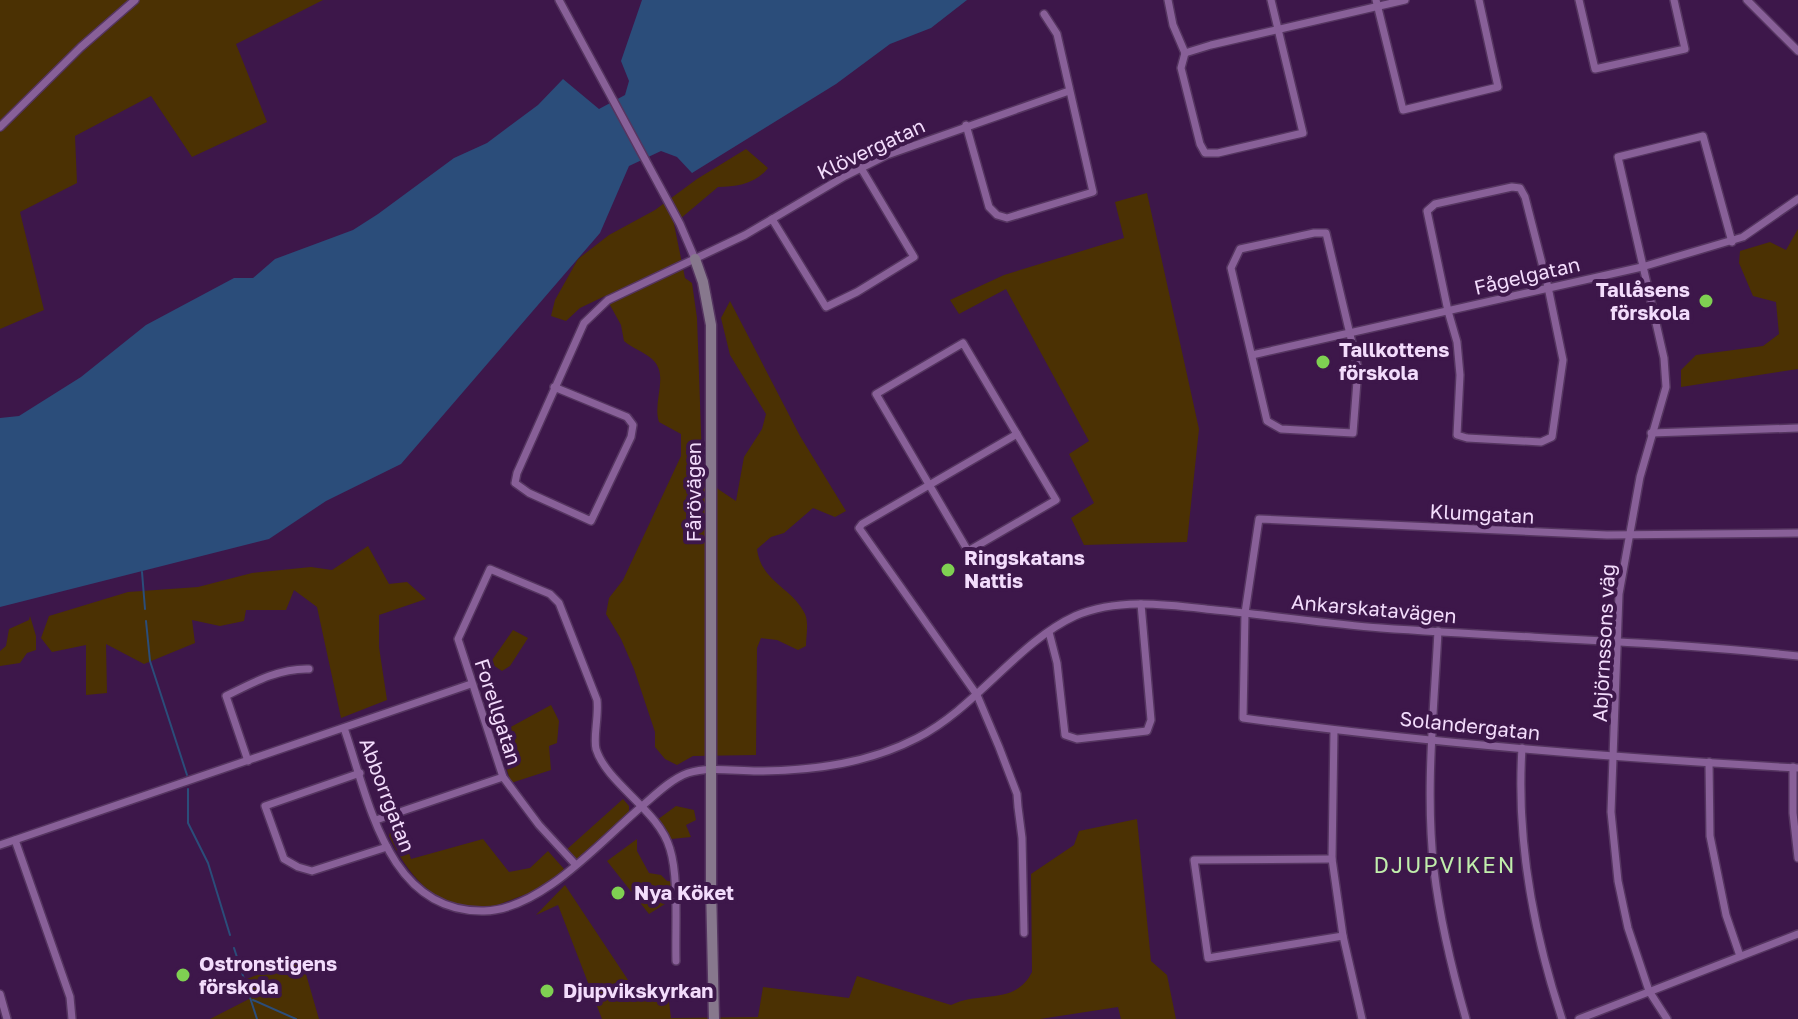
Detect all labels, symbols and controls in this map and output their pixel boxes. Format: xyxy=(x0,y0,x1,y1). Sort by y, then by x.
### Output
street label: Klövergatan xyxy=(813,113,928,184)
street label: Fågelgatan xyxy=(1472,251,1582,299)
place label: Tallåsens förskola xyxy=(1596,277,1690,324)
marker: Tallåsens förskola xyxy=(1697,292,1715,310)
place label: Tallkottens förskola xyxy=(1339,337,1449,384)
marker: Tallkottens förskola xyxy=(1314,353,1332,371)
street label: Fårövägen xyxy=(681,442,705,542)
street label: Klumgatan xyxy=(1429,498,1535,528)
place label: Ringskatans Nattis xyxy=(964,545,1085,592)
marker: Ringskatans Nattis xyxy=(939,561,957,579)
street label: Abjörnssons väg xyxy=(1587,563,1619,723)
street label: Ankarskatavägen xyxy=(1290,589,1458,627)
street label: Forellgatan xyxy=(470,655,527,768)
street label: Solandergatan xyxy=(1399,706,1542,744)
street label: Abborrgatan xyxy=(355,734,421,855)
district label: DJUPVIKEN xyxy=(1374,851,1516,878)
place label: Nya Köket xyxy=(634,880,734,904)
marker: Nya Köket xyxy=(609,884,627,902)
place label: Ostronstigens förskola xyxy=(199,951,337,998)
marker: Ostronstigens förskola xyxy=(174,966,192,984)
place label: Djupvikskyrkan xyxy=(563,978,713,1002)
marker: Djupvikskyrkan xyxy=(538,982,556,1000)

